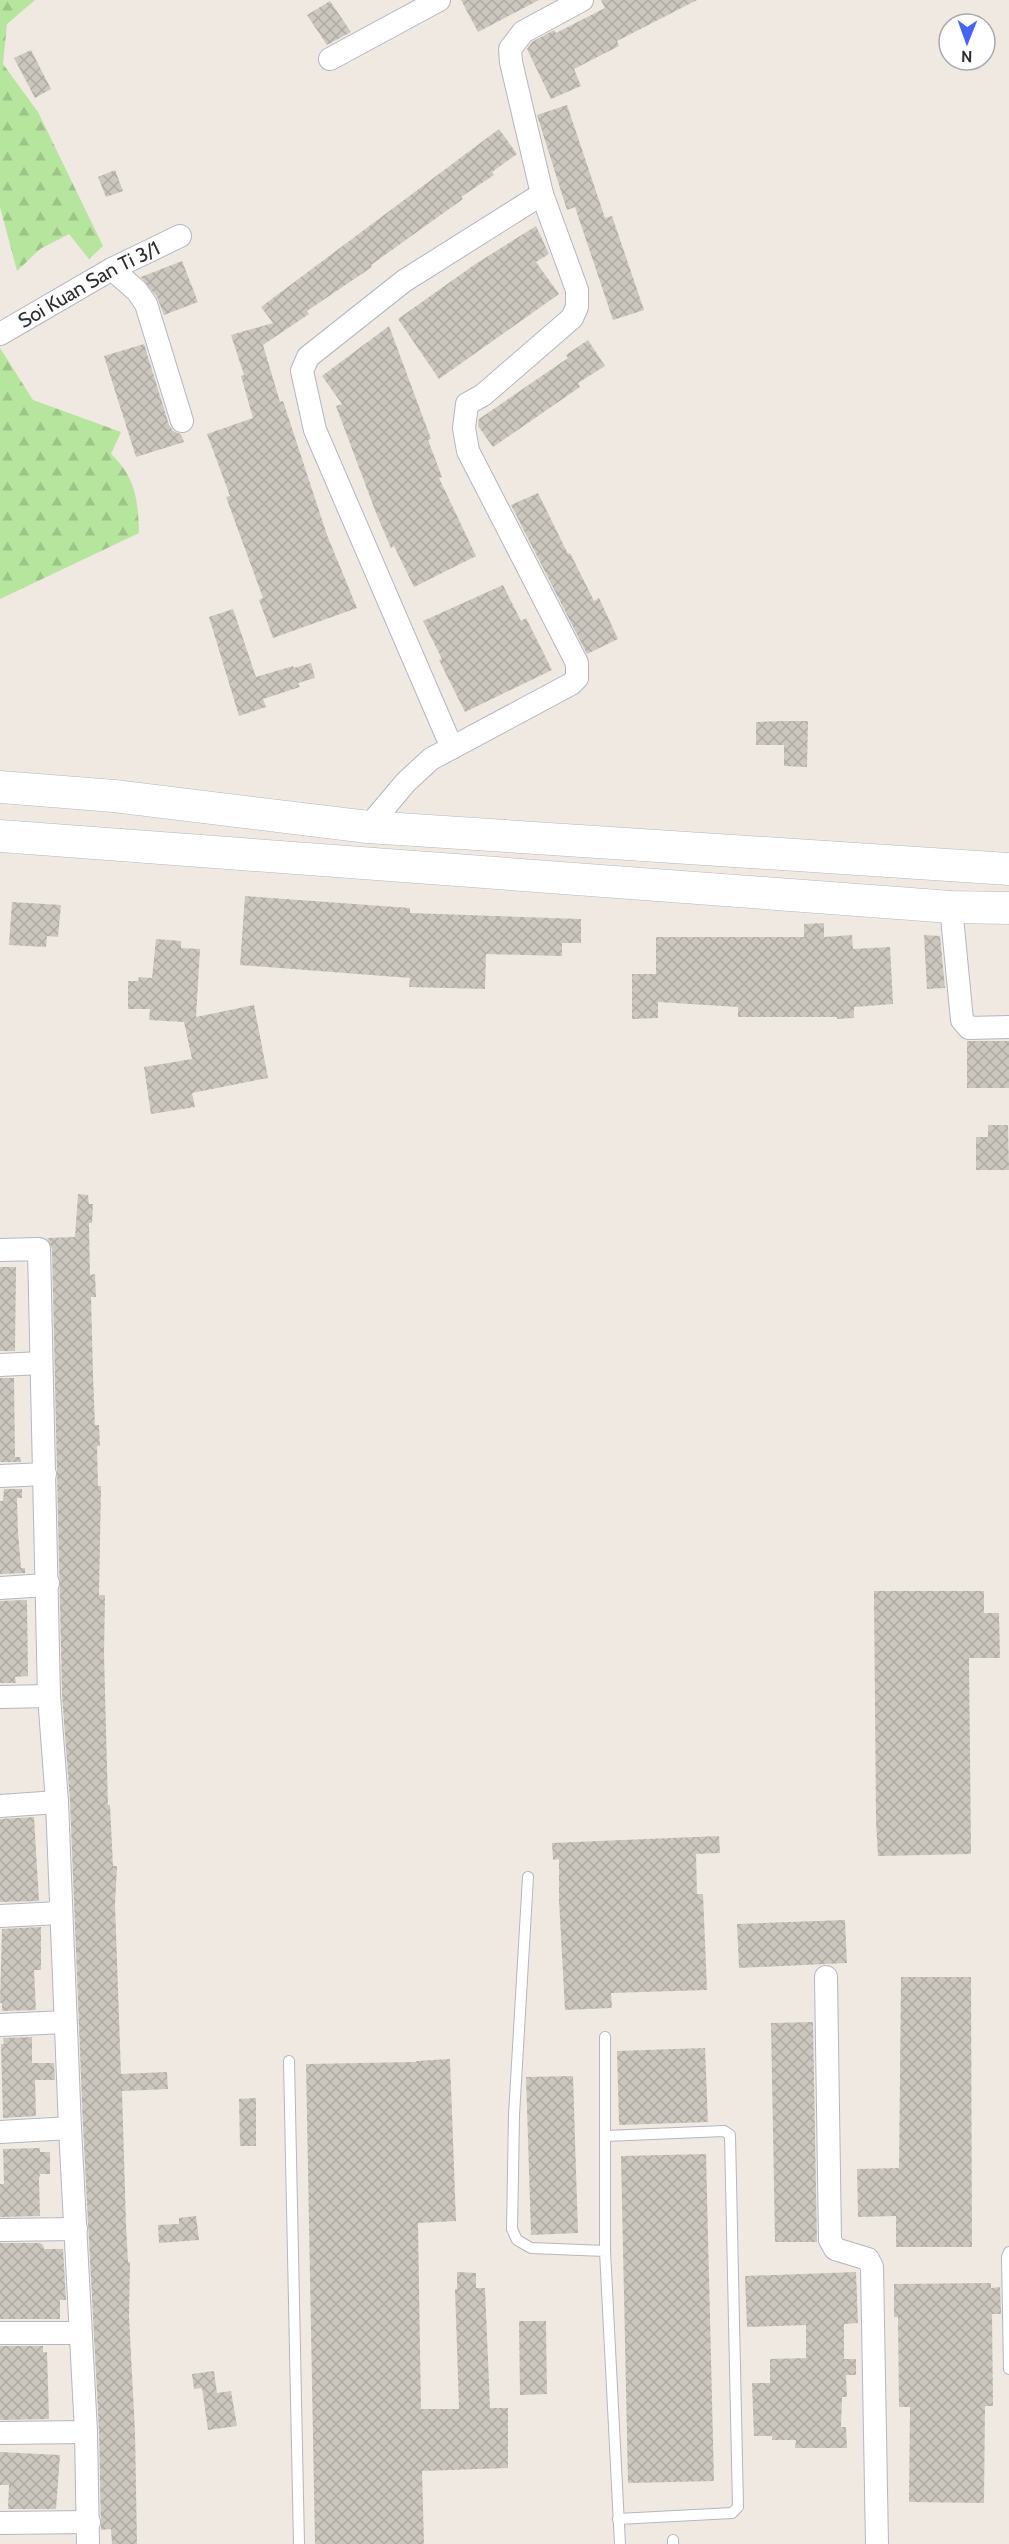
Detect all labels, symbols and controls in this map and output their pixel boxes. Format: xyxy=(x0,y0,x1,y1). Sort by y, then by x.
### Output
north arrow xyxy=(937,12,997,72)
text: N xyxy=(961,47,973,66)
street label: Soi Kuan San Ti 3/1 xyxy=(14,236,164,333)

